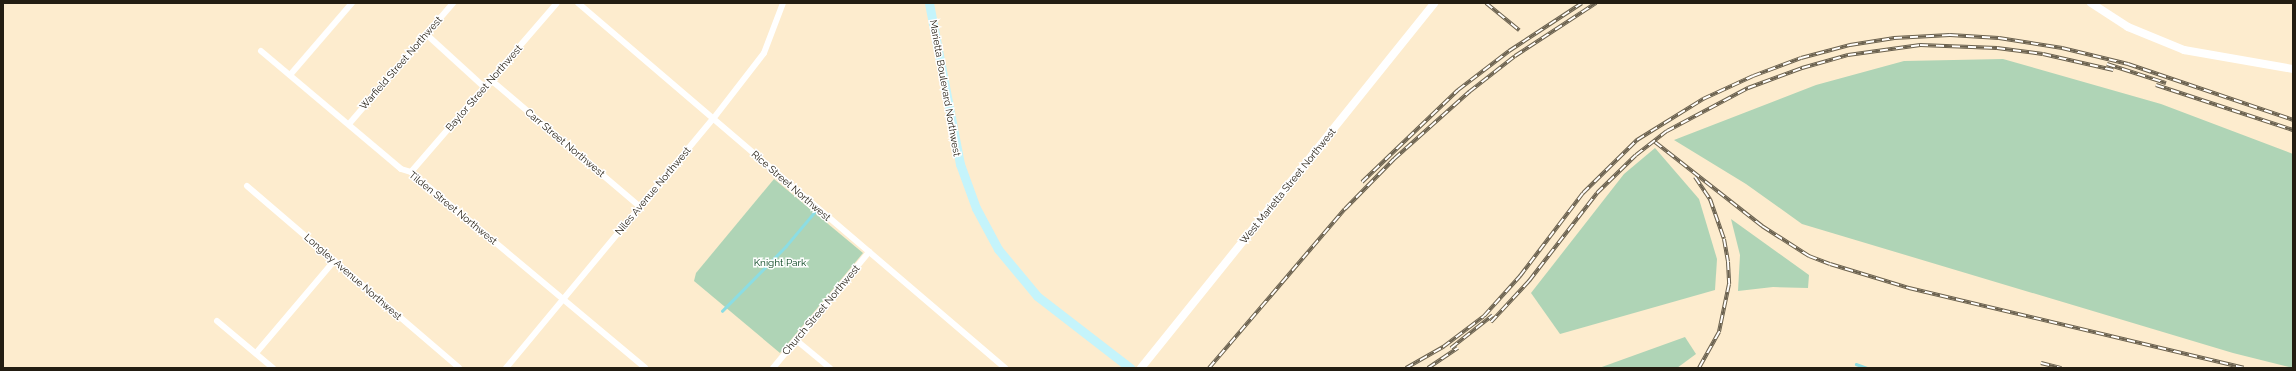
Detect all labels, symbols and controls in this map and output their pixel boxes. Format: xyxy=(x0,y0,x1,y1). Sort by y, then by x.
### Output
street label: Warfield Street Northwest xyxy=(357,14,445,112)
street label: Marietta Boulevard Northwest xyxy=(927,19,963,157)
street label: Baylor Street Northwest xyxy=(443,42,525,134)
street label: Carr Street Northwest xyxy=(523,106,607,180)
street label: West Marietta Street Northwest xyxy=(1238,126,1338,246)
street label: Niles Avenue Northwest xyxy=(613,144,693,238)
street label: Rice Street Northwest xyxy=(749,148,833,224)
street label: Tilden Street Northwest xyxy=(407,169,499,247)
street label: Longley Avenue Northwest xyxy=(302,231,404,323)
park label: Knight Park xyxy=(754,257,806,269)
street label: Church Street Northwest xyxy=(780,262,862,358)

